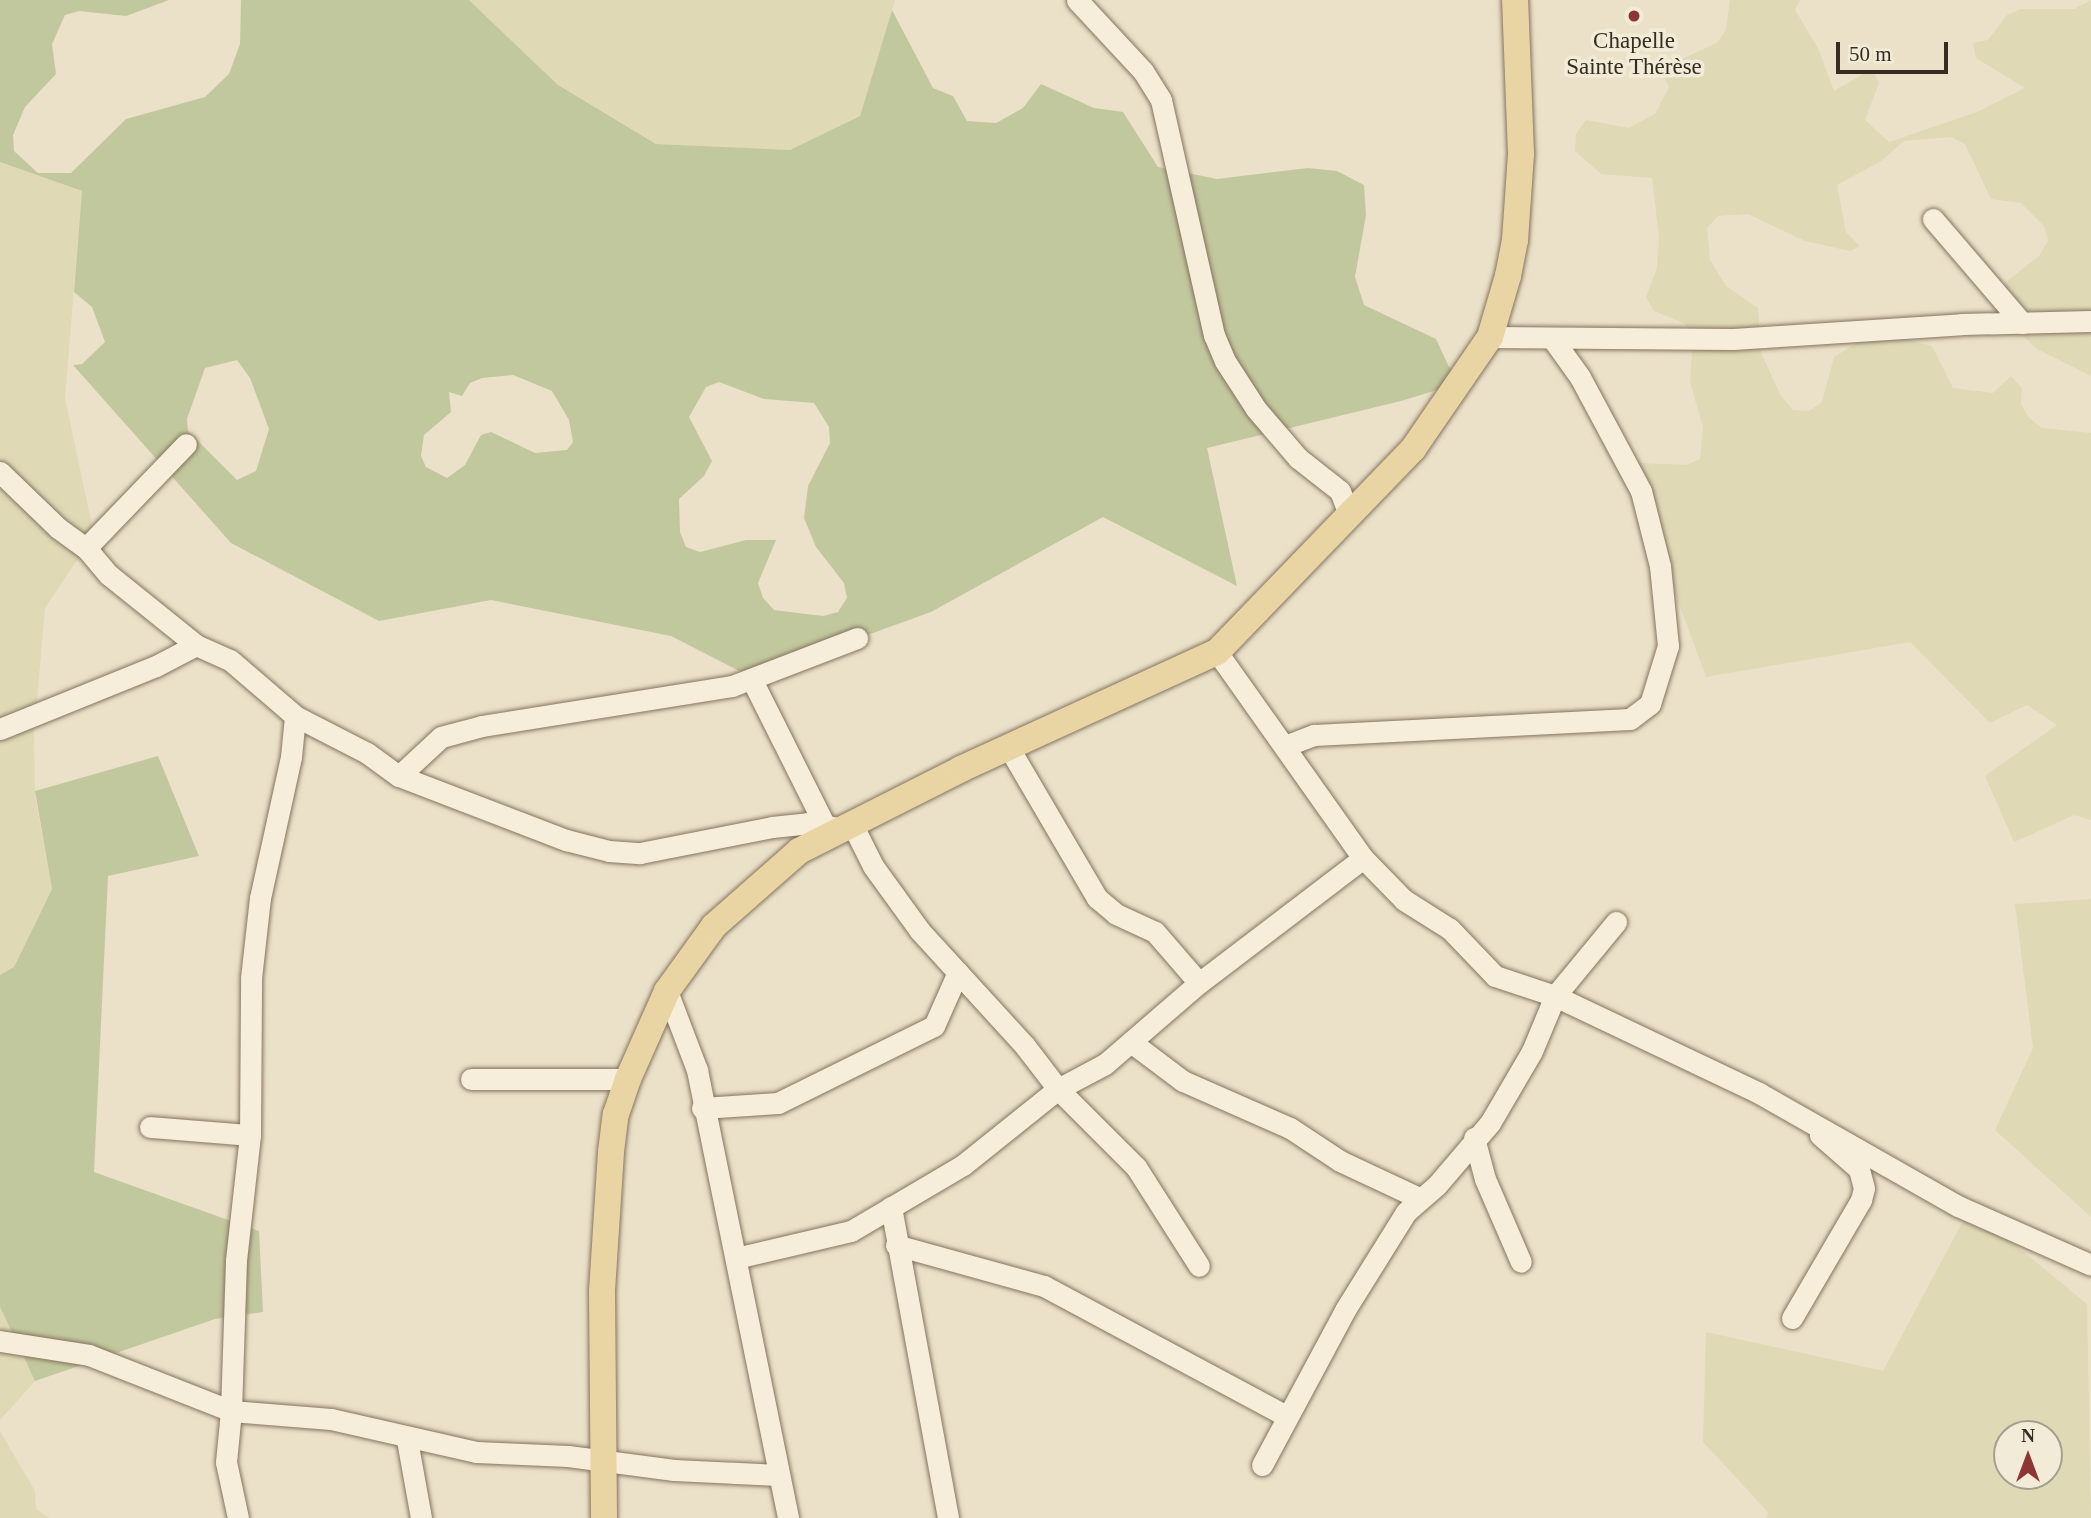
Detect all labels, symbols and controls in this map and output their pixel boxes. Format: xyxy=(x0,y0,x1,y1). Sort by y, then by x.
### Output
marker: Chapelle Sainte Thérèse xyxy=(1626,8,1642,24)
place label: Chapelle Sainte Thérèse xyxy=(1566,27,1702,81)
scale bar xyxy=(1839,28,1951,72)
text: 50 m xyxy=(1849,42,1892,66)
north arrow xyxy=(1993,1420,2063,1490)
text: N xyxy=(2021,1425,2035,1446)

